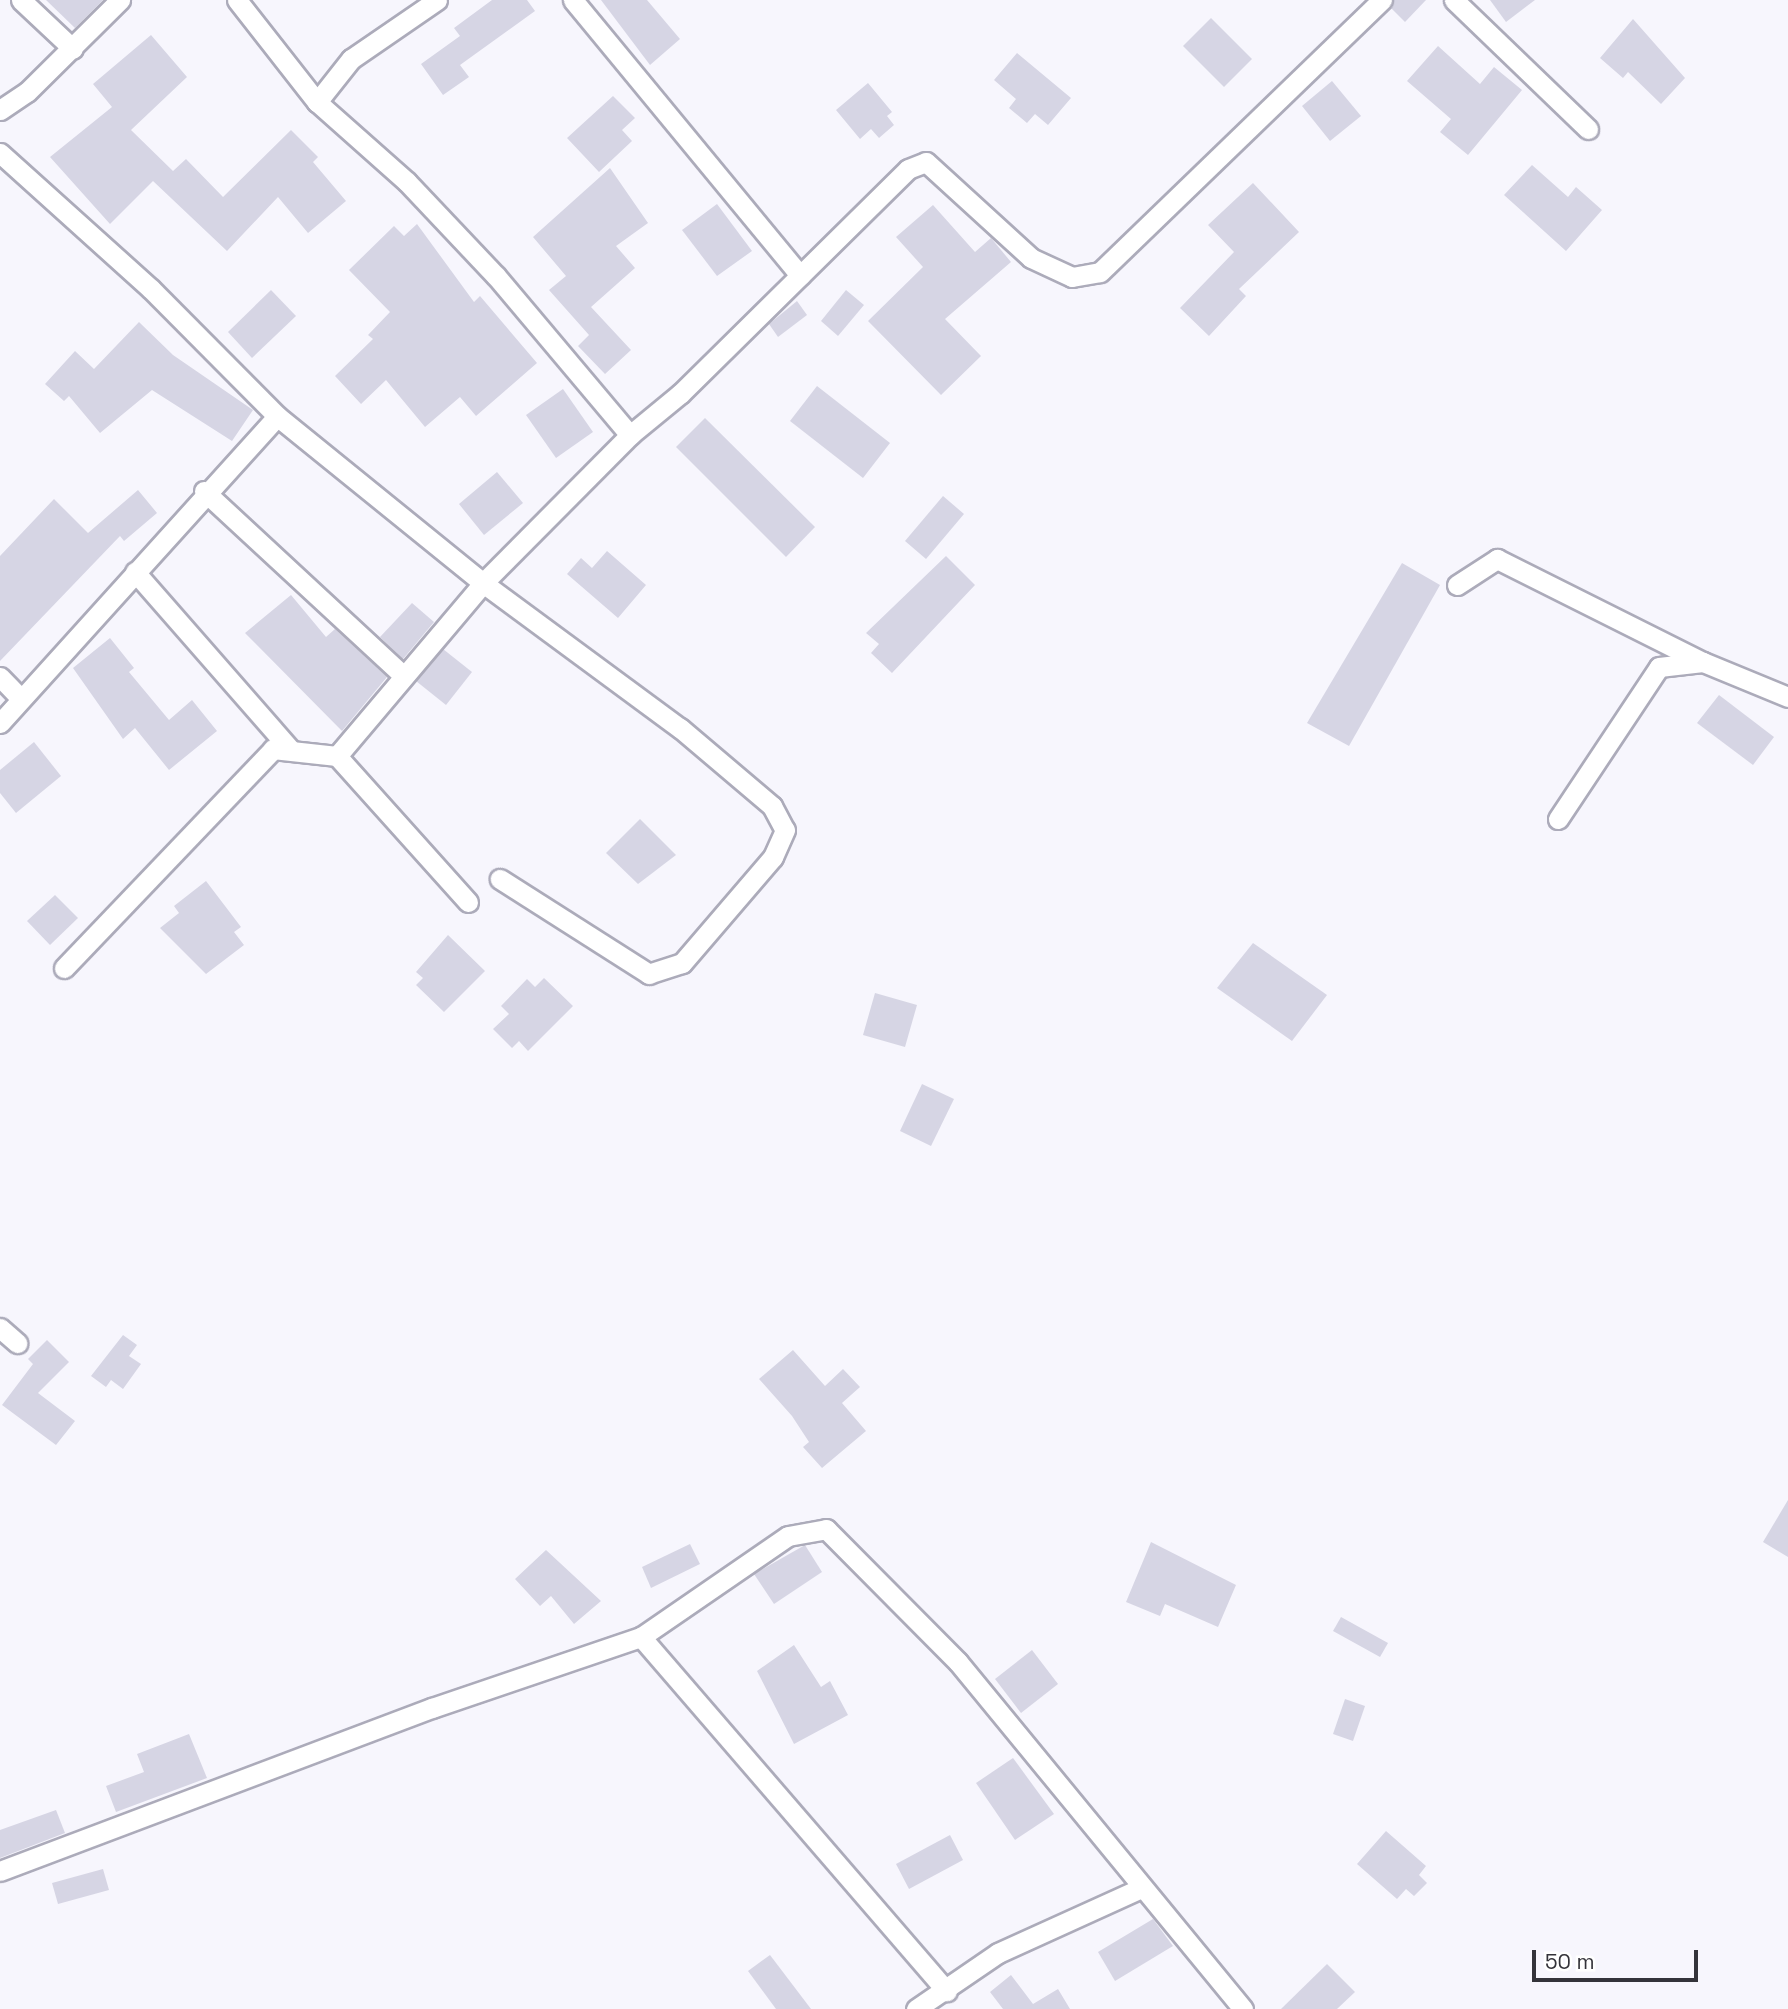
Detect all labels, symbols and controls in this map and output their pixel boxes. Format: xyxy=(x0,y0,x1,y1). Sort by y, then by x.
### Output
scale bar xyxy=(1536,1936,1702,1980)
text: 50 m xyxy=(1545,1948,1595,1975)

